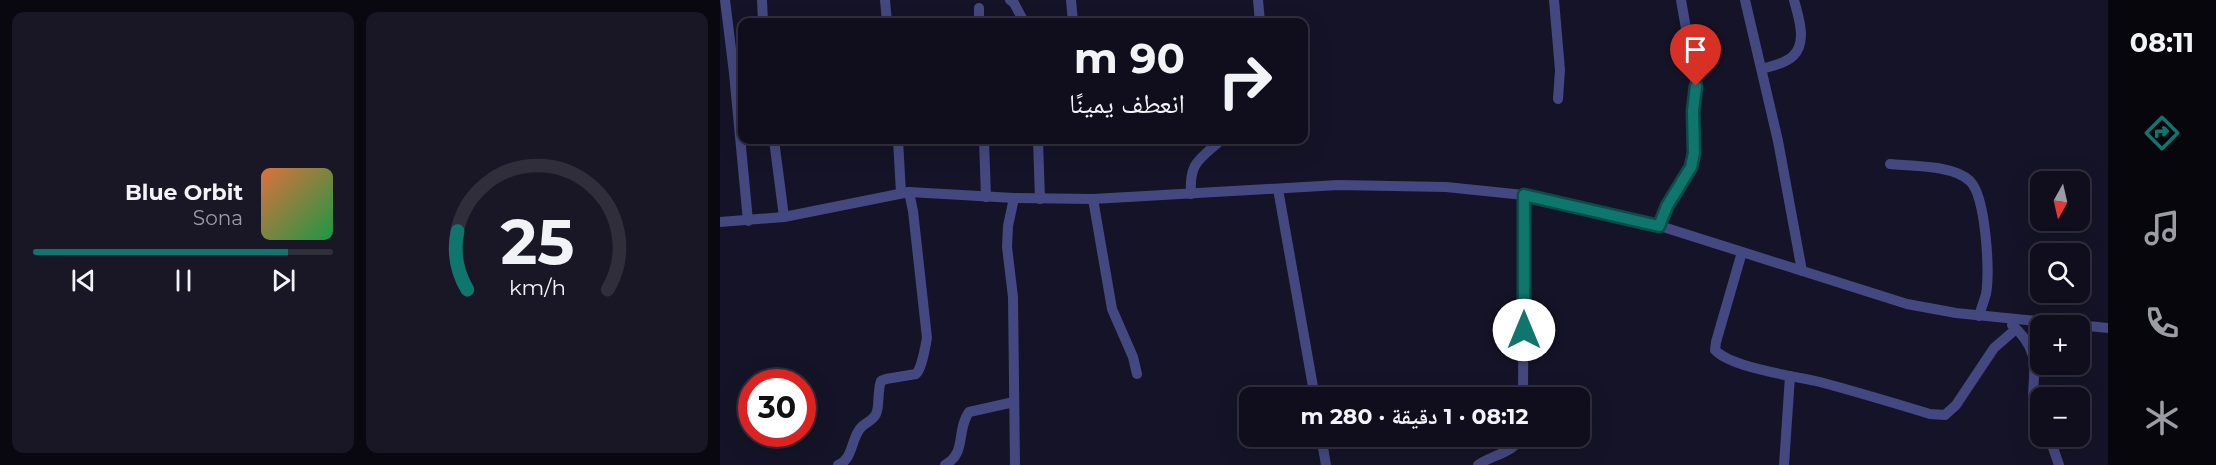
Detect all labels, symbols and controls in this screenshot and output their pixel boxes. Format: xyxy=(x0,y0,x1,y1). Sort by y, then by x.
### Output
pin xyxy=(1670,24,1721,86)
text: 08:11 xyxy=(2130,26,2194,59)
text: 90 m xyxy=(1074,32,1185,84)
icon: arrive xyxy=(1679,33,1712,66)
icon: right xyxy=(1206,42,1284,120)
text: انعطف يمينًا xyxy=(1069,87,1185,120)
icon: directions xyxy=(2141,112,2183,154)
north arrow xyxy=(2030,171,2090,231)
map controls xyxy=(2030,171,2090,447)
text: Blue Orbit xyxy=(125,179,243,206)
text: 25 xyxy=(500,204,574,280)
text: Sona xyxy=(193,206,243,230)
icon: music xyxy=(2141,207,2183,249)
button: search xyxy=(2030,243,2090,303)
icon: previous xyxy=(67,264,100,297)
icon: pause xyxy=(167,264,200,297)
icon: next xyxy=(267,264,300,297)
text: km/h xyxy=(508,274,566,300)
position arrow xyxy=(1492,298,1556,362)
icon: phone xyxy=(2141,302,2183,344)
button: + xyxy=(2030,315,2090,375)
speed limit sign: 30 xyxy=(738,369,816,447)
button: − xyxy=(2030,387,2090,447)
icon: climate xyxy=(2141,397,2183,439)
text: 08:12 · 1 دقيقة · 280 m xyxy=(1301,403,1528,430)

